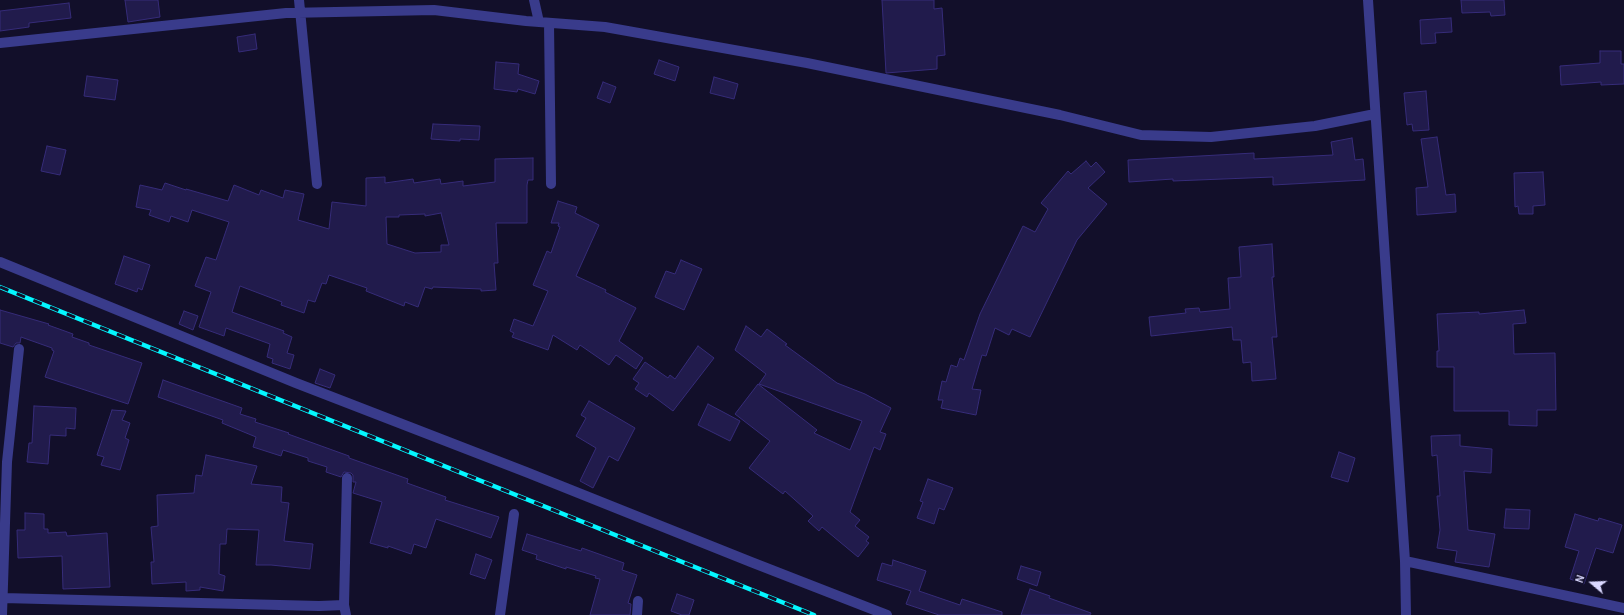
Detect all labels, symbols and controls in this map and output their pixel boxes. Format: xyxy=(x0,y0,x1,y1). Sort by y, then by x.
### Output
north arrow xyxy=(1572,563,1612,603)
text: N xyxy=(1573,573,1588,585)

